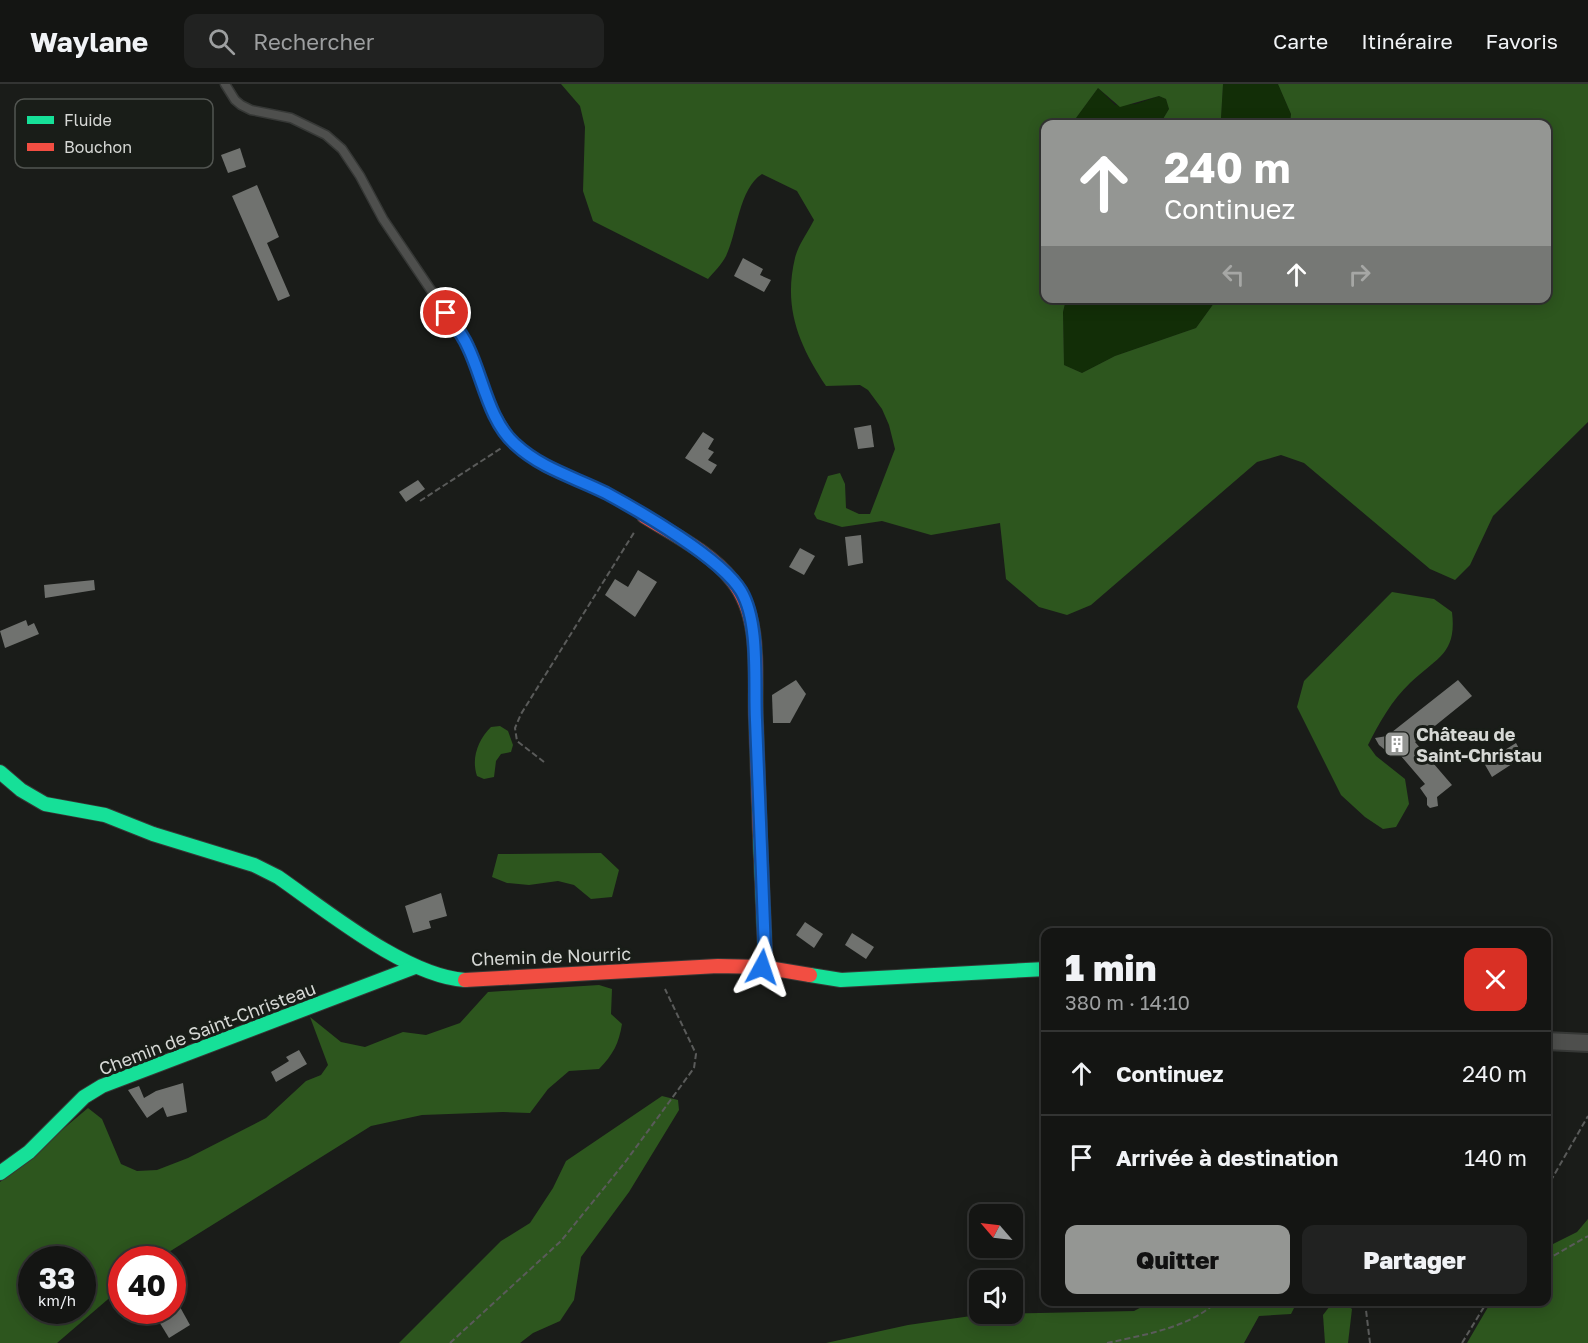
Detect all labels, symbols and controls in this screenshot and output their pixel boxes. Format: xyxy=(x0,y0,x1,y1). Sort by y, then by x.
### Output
search box xyxy=(184,14,604,68)
text: Waylane xyxy=(30,25,148,58)
icon: search xyxy=(205,25,238,58)
text: Rechercher xyxy=(253,28,374,55)
text: Carte xyxy=(1273,28,1328,54)
text: Itinéraire xyxy=(1361,28,1453,54)
text: Favoris xyxy=(1486,28,1558,54)
legend xyxy=(15,99,213,168)
text: Fluide xyxy=(64,110,112,130)
text: Bouchon xyxy=(64,137,132,157)
text: 240 m xyxy=(1164,142,1290,192)
icon: ahead xyxy=(1065,144,1143,222)
text: Continuez xyxy=(1164,193,1295,225)
icon: left xyxy=(1217,258,1250,291)
icon: ahead xyxy=(1280,258,1313,291)
icon: right xyxy=(1343,258,1376,291)
pin xyxy=(420,287,471,338)
icon: arrive xyxy=(429,296,462,329)
place label: Château de Saint-Christau xyxy=(1416,723,1542,766)
building icon: Château de Saint-Christau xyxy=(1382,729,1412,759)
position arrow xyxy=(730,935,794,999)
street label: Chemin de Nourric xyxy=(471,942,632,970)
text: 1 min xyxy=(1065,946,1156,989)
button: close xyxy=(1464,948,1527,1011)
street label: Chemin de Saint-Christeau xyxy=(95,976,319,1080)
text: 380 m · 14:10 xyxy=(1065,990,1190,1014)
icon: ahead xyxy=(1065,1057,1098,1090)
text: Continuez xyxy=(1116,1060,1223,1087)
text: 240 m xyxy=(1462,1060,1527,1087)
icon: arrive xyxy=(1065,1141,1098,1174)
text: Arrivée à destination xyxy=(1116,1144,1338,1171)
text: 140 m xyxy=(1464,1144,1527,1171)
north arrow xyxy=(969,1204,1023,1258)
map controls xyxy=(969,1204,1023,1324)
button: Quitter xyxy=(1065,1225,1290,1294)
button: Partager xyxy=(1302,1225,1527,1294)
speed limit sign: 40 xyxy=(108,1246,186,1324)
text: 33 xyxy=(39,1260,75,1296)
button: sound xyxy=(969,1270,1023,1324)
text: km/h xyxy=(38,1291,76,1309)

